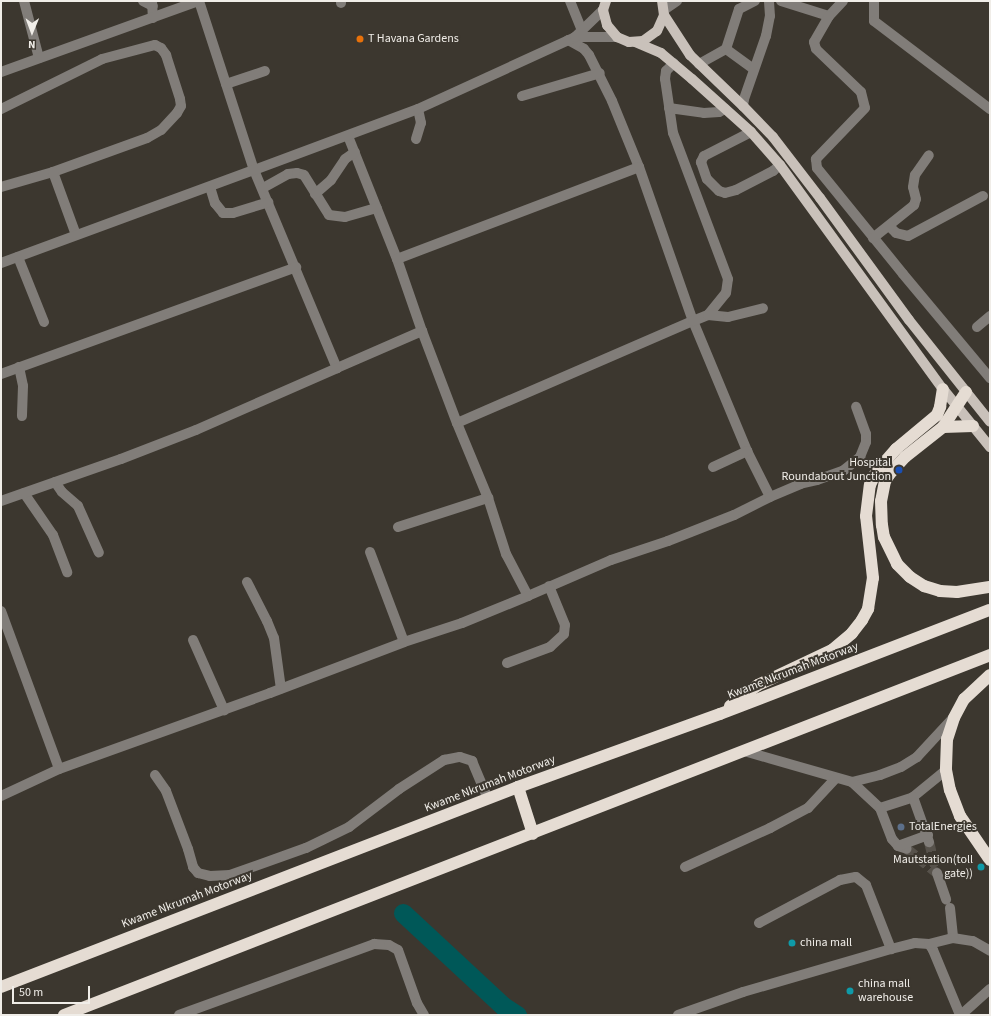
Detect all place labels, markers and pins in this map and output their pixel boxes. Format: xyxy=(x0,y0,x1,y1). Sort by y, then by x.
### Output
place label: T Havana Gardens xyxy=(368,32,459,46)
marker: T Havana Gardens xyxy=(355,34,365,44)
place label: Hospital Roundabout Junction xyxy=(782,456,891,484)
marker: Hospital Roundabout Junction xyxy=(894,465,904,475)
place label: TotalEnergies xyxy=(909,820,977,834)
marker: TotalEnergies xyxy=(896,822,906,832)
place label: Mautstation(toll gate)) xyxy=(893,853,973,881)
marker: Mautstation(toll gate)) xyxy=(976,862,986,872)
place label: china mall xyxy=(800,936,852,950)
marker: china mall xyxy=(787,938,797,948)
place label: china mall warehouse xyxy=(858,977,913,1005)
marker: china mall warehouse xyxy=(845,986,855,996)

